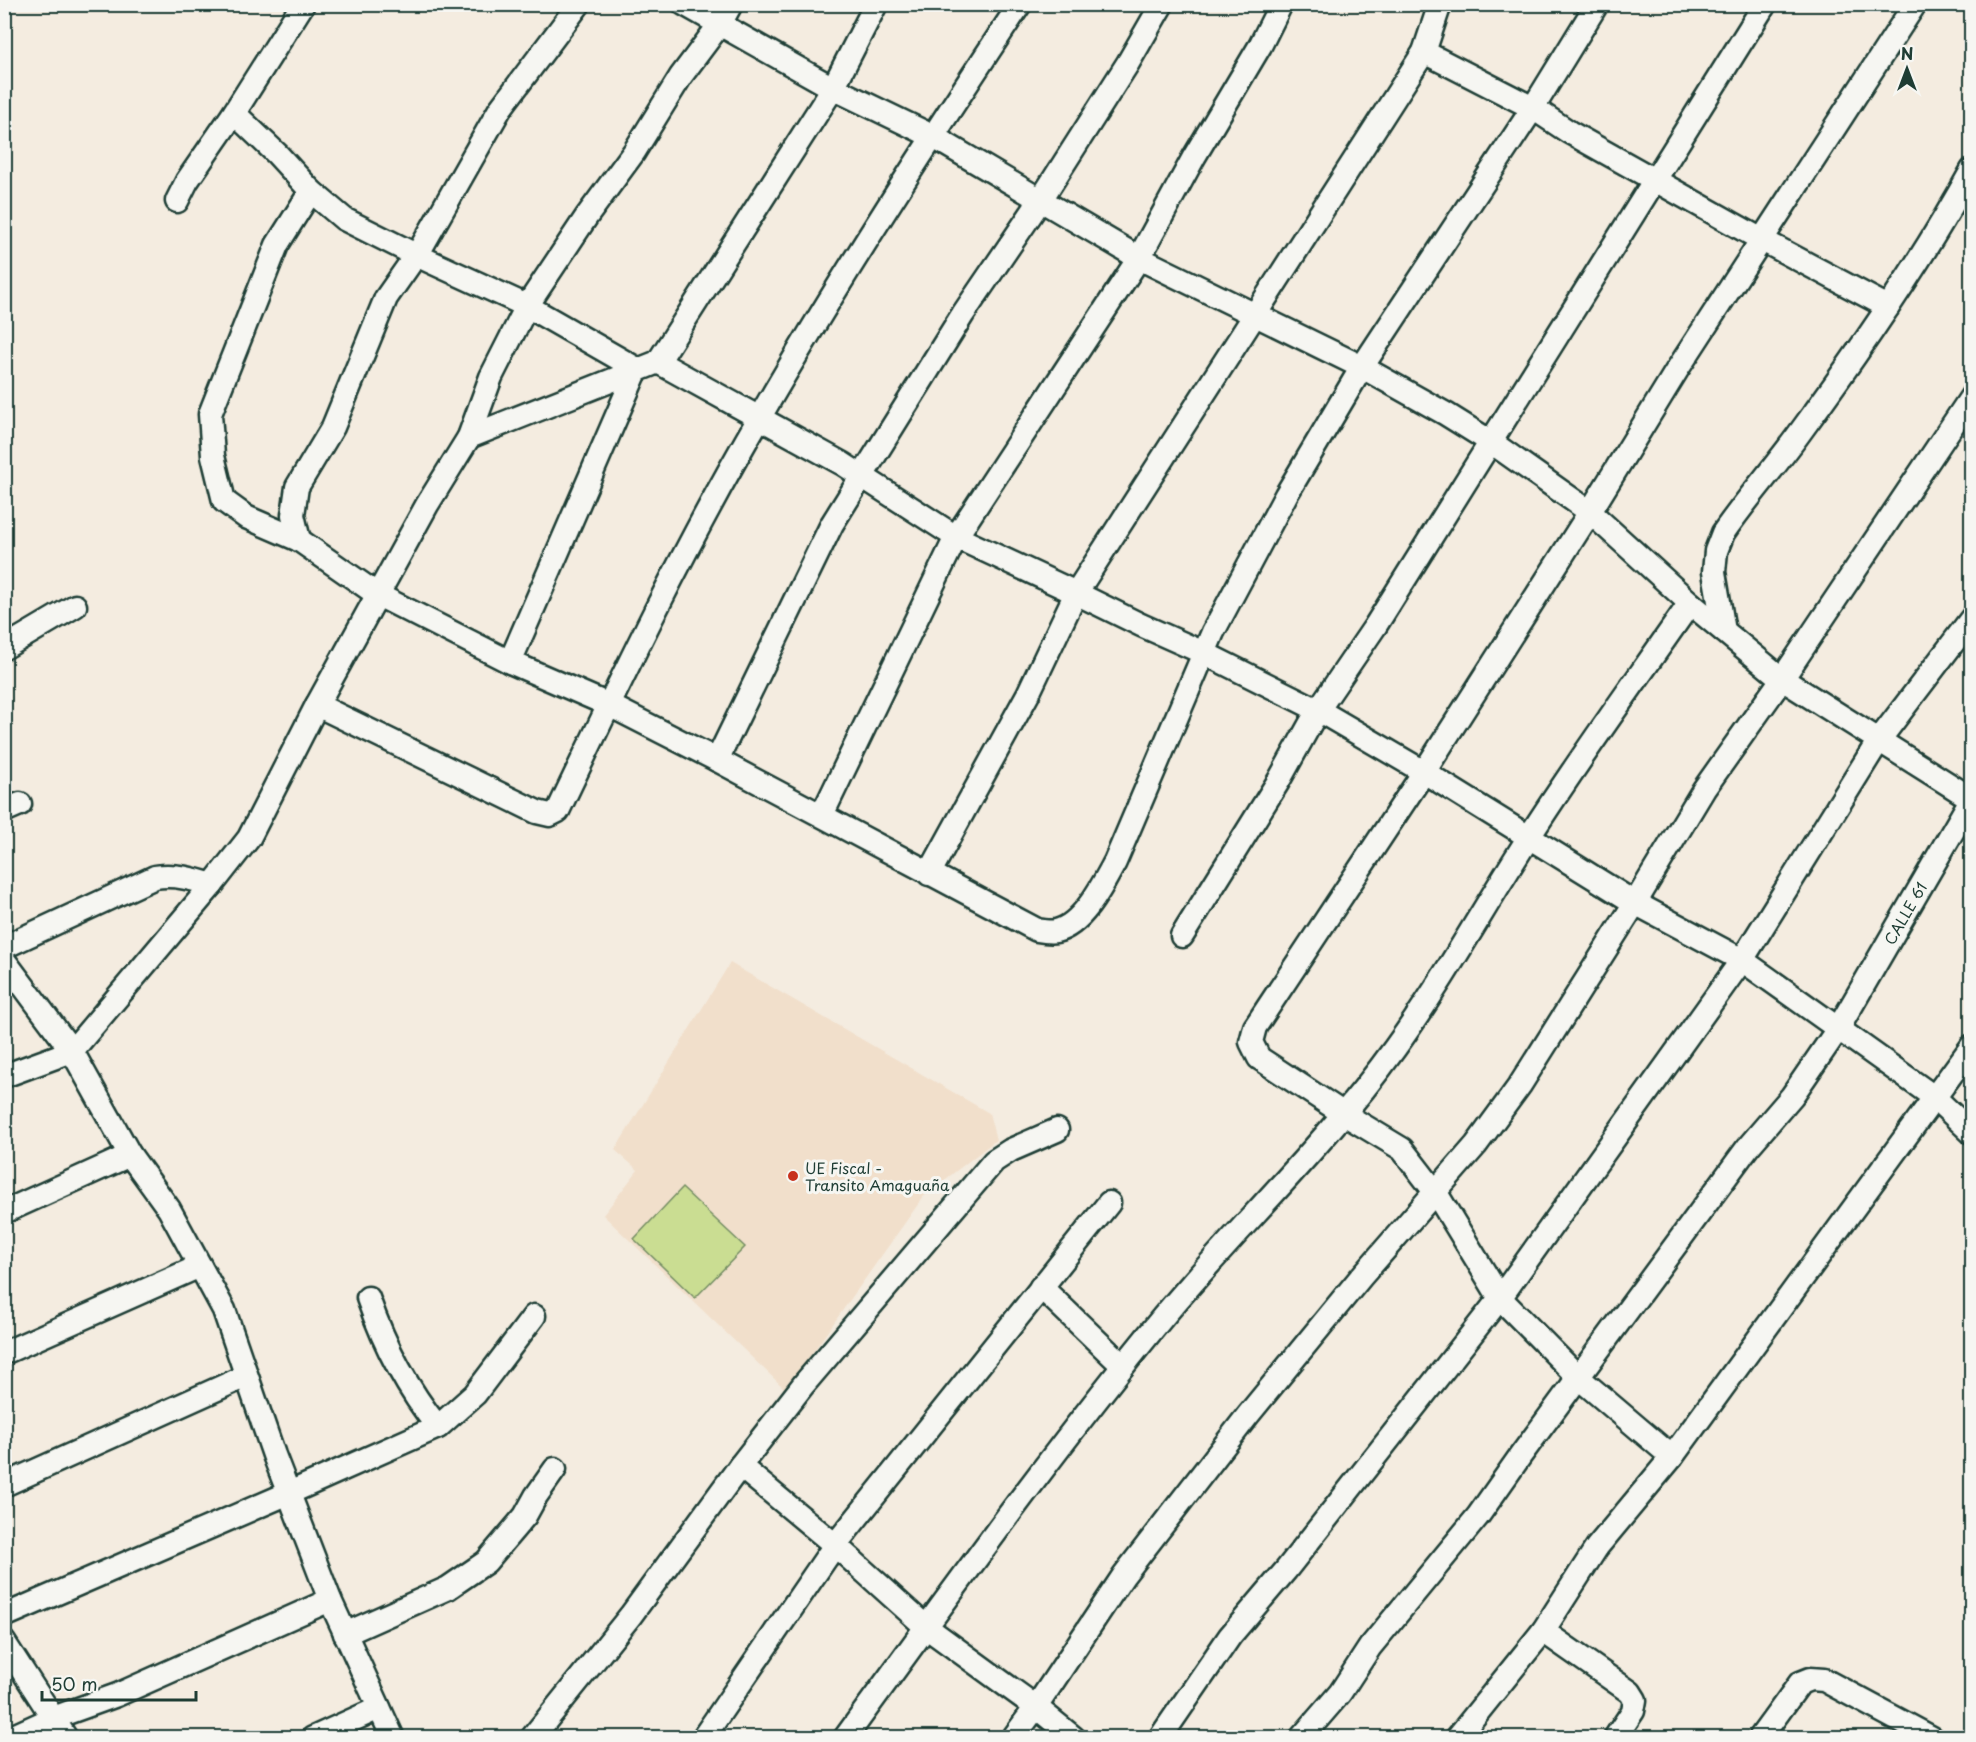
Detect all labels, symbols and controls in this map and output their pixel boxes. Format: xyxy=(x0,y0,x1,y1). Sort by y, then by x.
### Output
north arrow xyxy=(1877,39,1937,99)
text: N xyxy=(1901,41,1913,65)
street label: CALLE 61 xyxy=(1878,877,1932,949)
place label: UE Fiscal - Transito Amaguaña xyxy=(805,1156,950,1196)
marker: UE Fiscal - Transito Amaguaña xyxy=(786,1169,800,1183)
scale bar xyxy=(42,1664,196,1702)
text: 50 m xyxy=(51,1670,98,1697)

